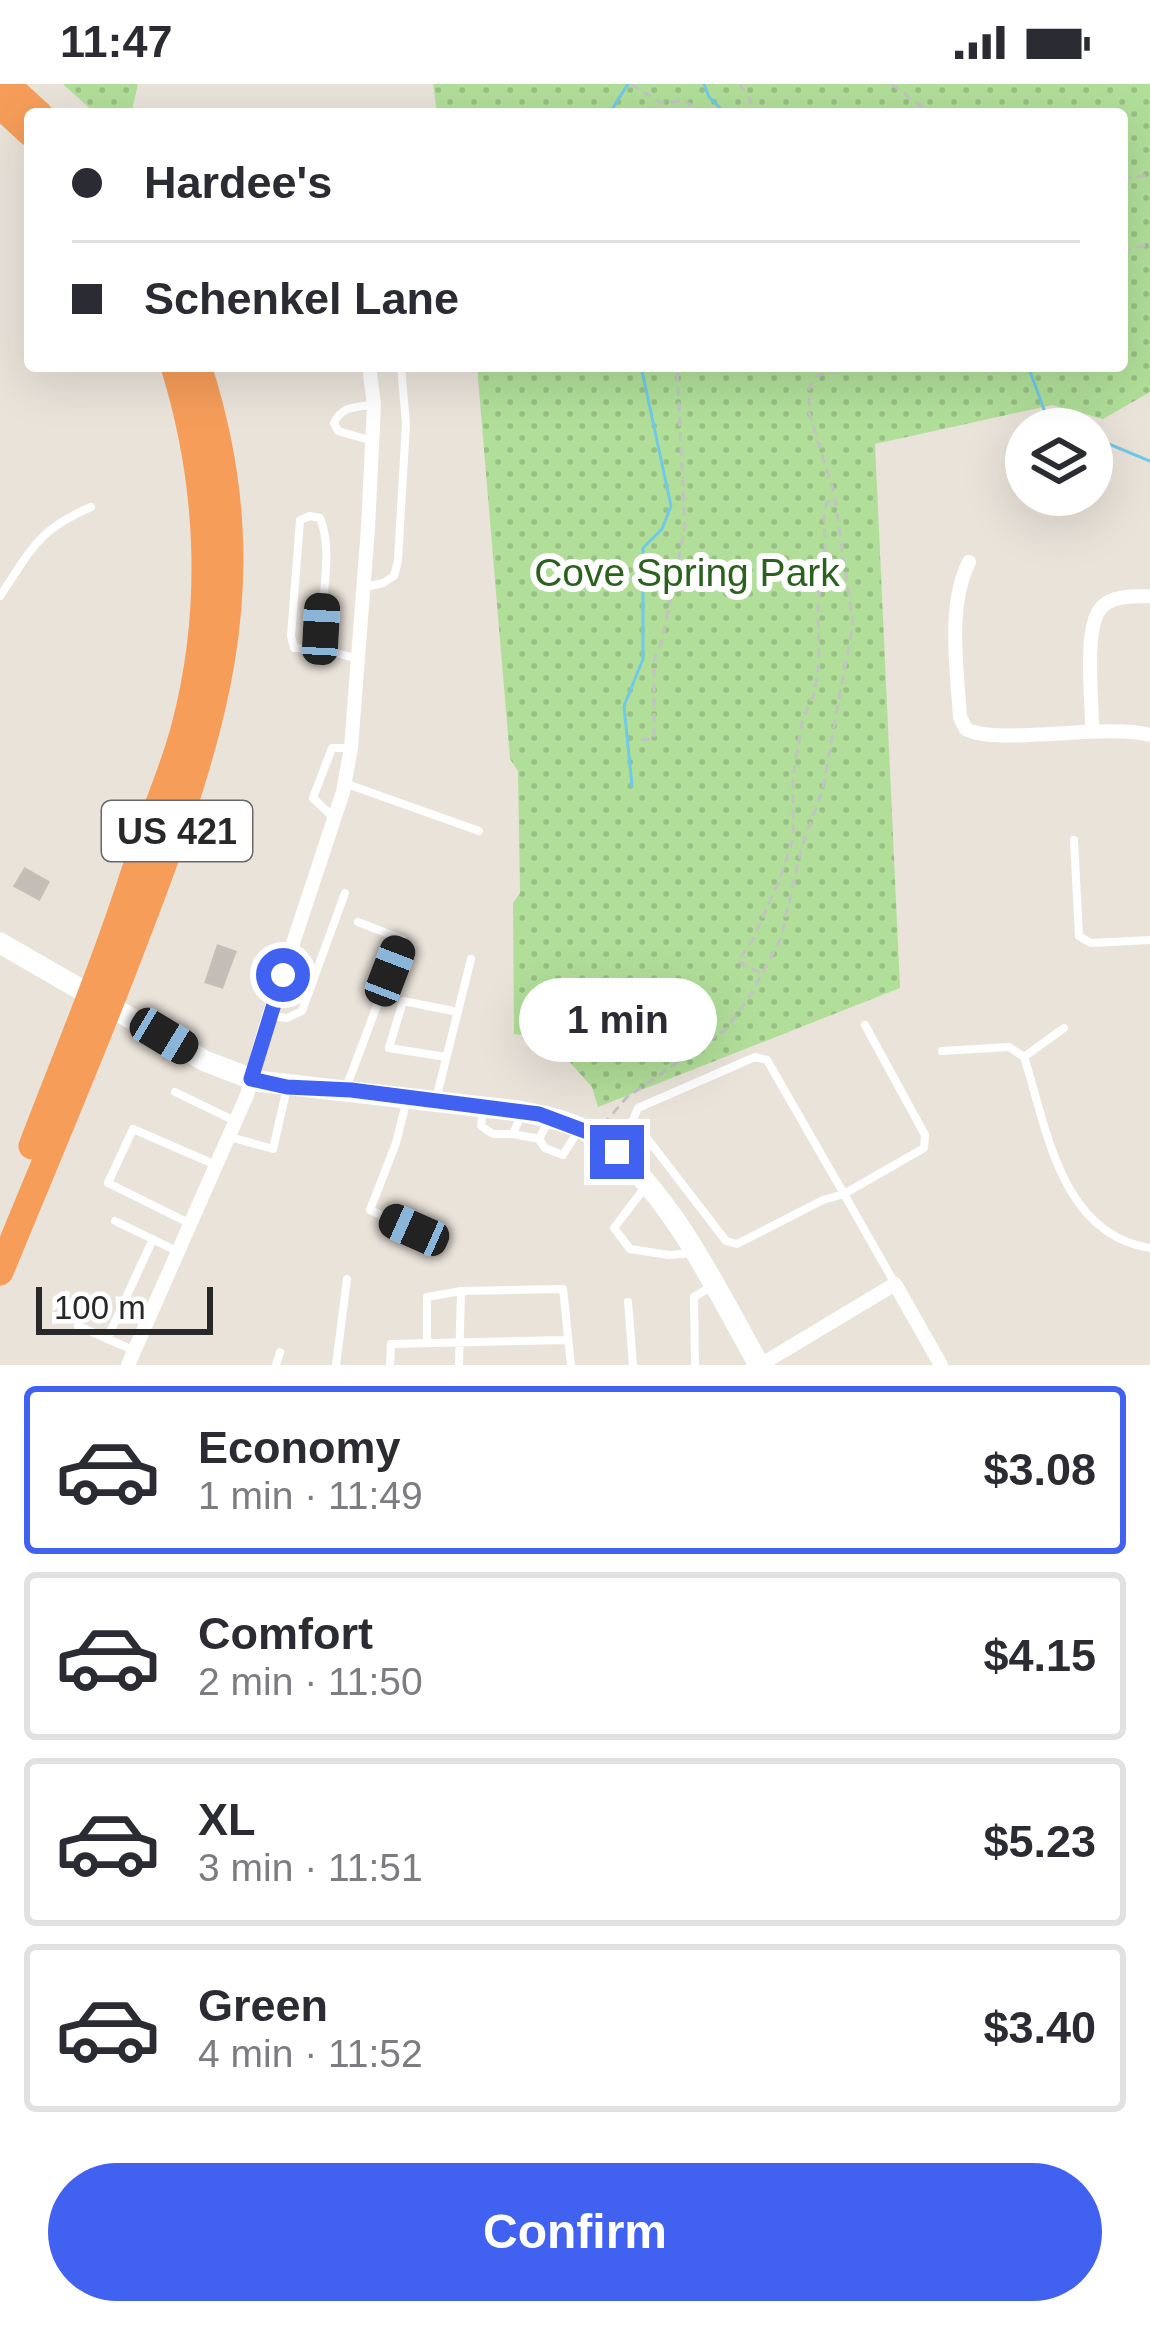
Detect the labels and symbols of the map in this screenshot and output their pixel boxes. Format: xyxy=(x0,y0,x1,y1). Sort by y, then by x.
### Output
park label: Cove Spring Park xyxy=(534,551,840,594)
car xyxy=(301,592,341,666)
road number: US 421 xyxy=(102,801,252,861)
car xyxy=(360,931,420,1011)
route start xyxy=(256,948,310,1002)
callout: 1 min xyxy=(518,978,716,1062)
car xyxy=(124,1002,204,1070)
route end xyxy=(590,1125,644,1179)
car xyxy=(374,1199,454,1261)
scale bar xyxy=(36,1281,213,1334)

